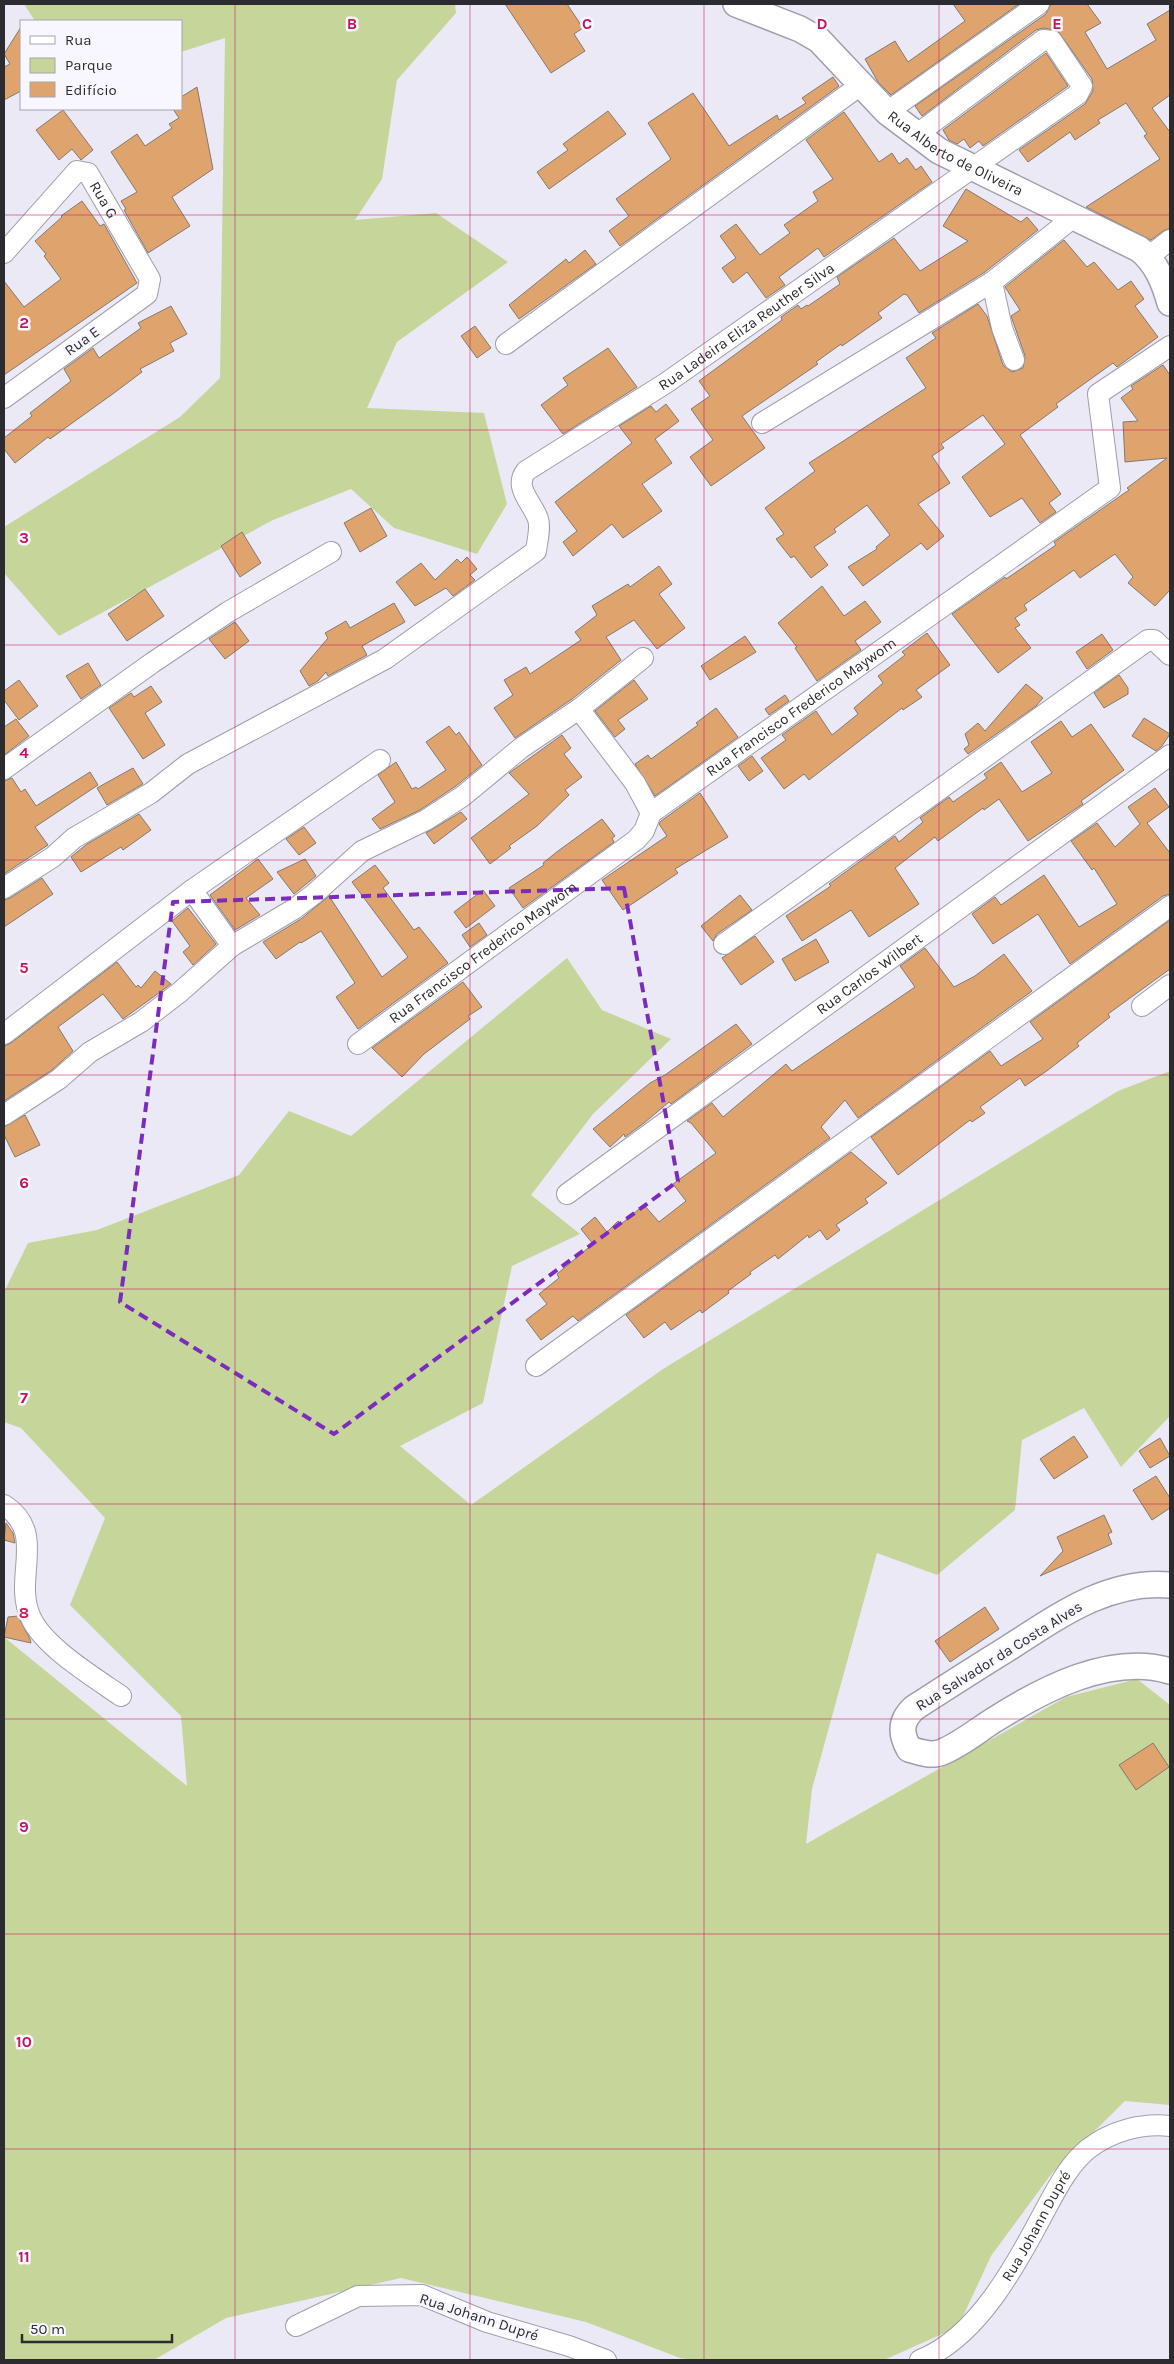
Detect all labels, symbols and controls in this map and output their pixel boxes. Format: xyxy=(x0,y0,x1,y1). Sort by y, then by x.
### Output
text: B xyxy=(347,14,357,33)
text: C xyxy=(582,14,592,33)
text: D xyxy=(817,14,828,33)
text: E xyxy=(1052,14,1062,33)
legend xyxy=(20,20,182,110)
text: Rua xyxy=(65,31,92,49)
text: Parque xyxy=(65,56,113,74)
text: Edifício xyxy=(65,81,117,99)
street label: Rua Alberto de Oliveira xyxy=(884,107,1026,200)
street label: Rua G xyxy=(86,178,121,222)
street label: Rua Ladeira Eliza Reuther Silva xyxy=(655,259,838,394)
text: 2 xyxy=(19,313,29,332)
street label: Rua E xyxy=(61,322,103,360)
text: 3 xyxy=(19,528,29,547)
street label: Rua Francisco Frederico Maywom xyxy=(703,633,899,780)
text: 4 xyxy=(19,743,29,762)
street label: Rua Francisco Frederico Maywom xyxy=(386,877,580,1027)
street label: Rua Carlos Wilbert xyxy=(813,929,926,1018)
text: 5 xyxy=(19,958,29,977)
text: 6 xyxy=(19,1173,29,1192)
text: 7 xyxy=(20,1388,28,1407)
street label: Rua Salvador da Costa Alves xyxy=(912,1597,1086,1715)
text: 8 xyxy=(19,1603,29,1622)
text: 9 xyxy=(19,1817,29,1836)
text: 10 xyxy=(16,2032,32,2051)
street label: Rua Johann Dupré xyxy=(998,2167,1075,2285)
text: 11 xyxy=(18,2247,30,2266)
street label: Rua Johann Dupré xyxy=(417,2289,541,2345)
scale bar xyxy=(22,2312,172,2344)
text: 50 m xyxy=(30,2320,65,2338)

